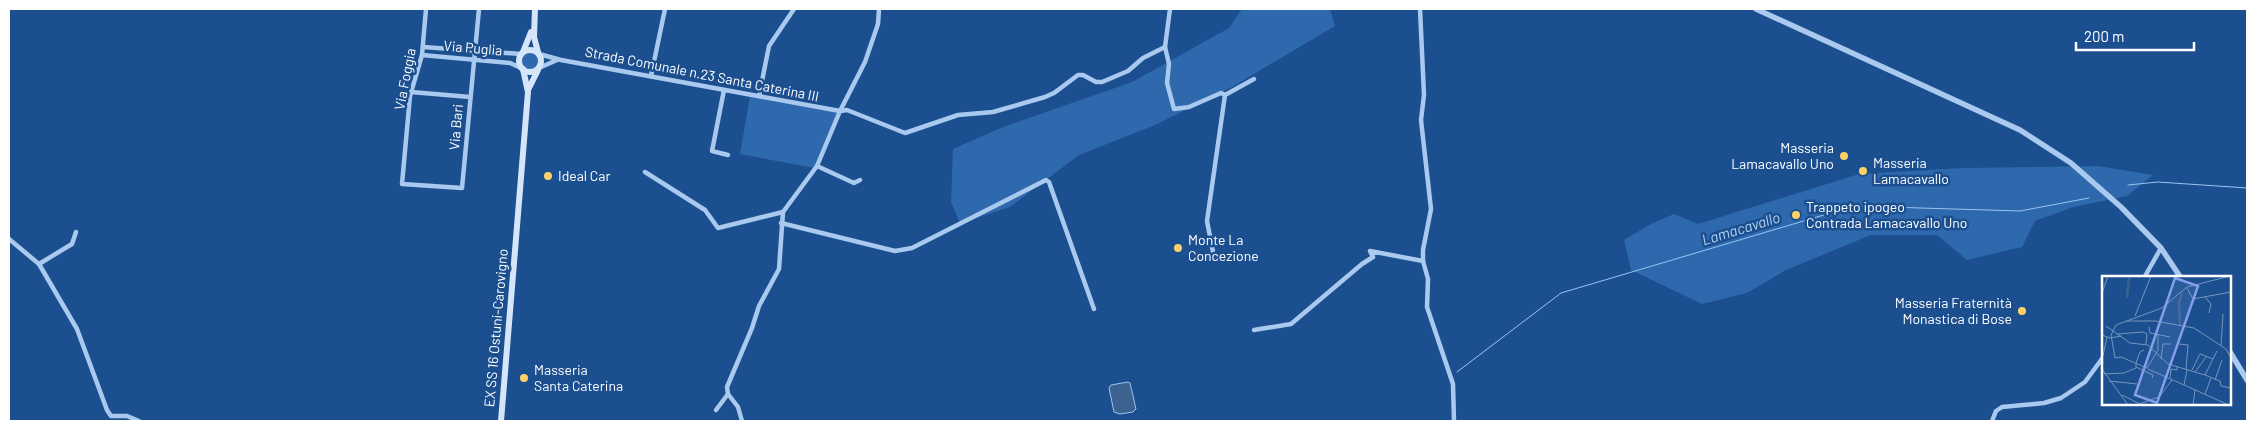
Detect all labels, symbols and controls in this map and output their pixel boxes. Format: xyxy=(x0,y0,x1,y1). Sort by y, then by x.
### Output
scale bar xyxy=(2076,20,2194,52)
text: 200 m xyxy=(2084,27,2124,45)
street label: Via Puglia xyxy=(443,36,503,59)
street label: Strada Comunale n.23 Santa Caterina III xyxy=(584,42,820,105)
street label: Via Foggia xyxy=(390,47,419,111)
street label: Via Bari xyxy=(445,103,466,151)
place label: Masseria Lamacavallo Uno xyxy=(1731,139,1834,172)
marker: Masseria Lamacavallo Uno xyxy=(1838,150,1850,162)
place label: Masseria Lamacavallo xyxy=(1873,154,1949,187)
marker: Masseria Lamacavallo xyxy=(1857,165,1869,177)
place label: Ideal Car xyxy=(558,167,611,184)
marker: Ideal Car xyxy=(542,170,554,182)
place label: Trappeto ipogeo Contrada Lamacavallo Uno xyxy=(1806,198,1967,231)
water label: Lamacavallo xyxy=(1699,208,1782,248)
marker: Trappeto ipogeo Contrada Lamacavallo Uno xyxy=(1790,209,1802,221)
place label: Monte La Concezione xyxy=(1188,231,1259,264)
marker: Monte La Concezione xyxy=(1172,242,1184,254)
street label: EX SS 16 Ostuni-Carovigno xyxy=(480,248,511,408)
inset map xyxy=(2102,276,2231,405)
place label: Masseria Fraternità Monastica di Bose xyxy=(1895,294,2012,327)
marker: Masseria Fraternità Monastica di Bose xyxy=(2016,305,2028,317)
place label: Masseria Santa Caterina xyxy=(534,361,623,394)
marker: Masseria Santa Caterina xyxy=(518,372,530,384)

